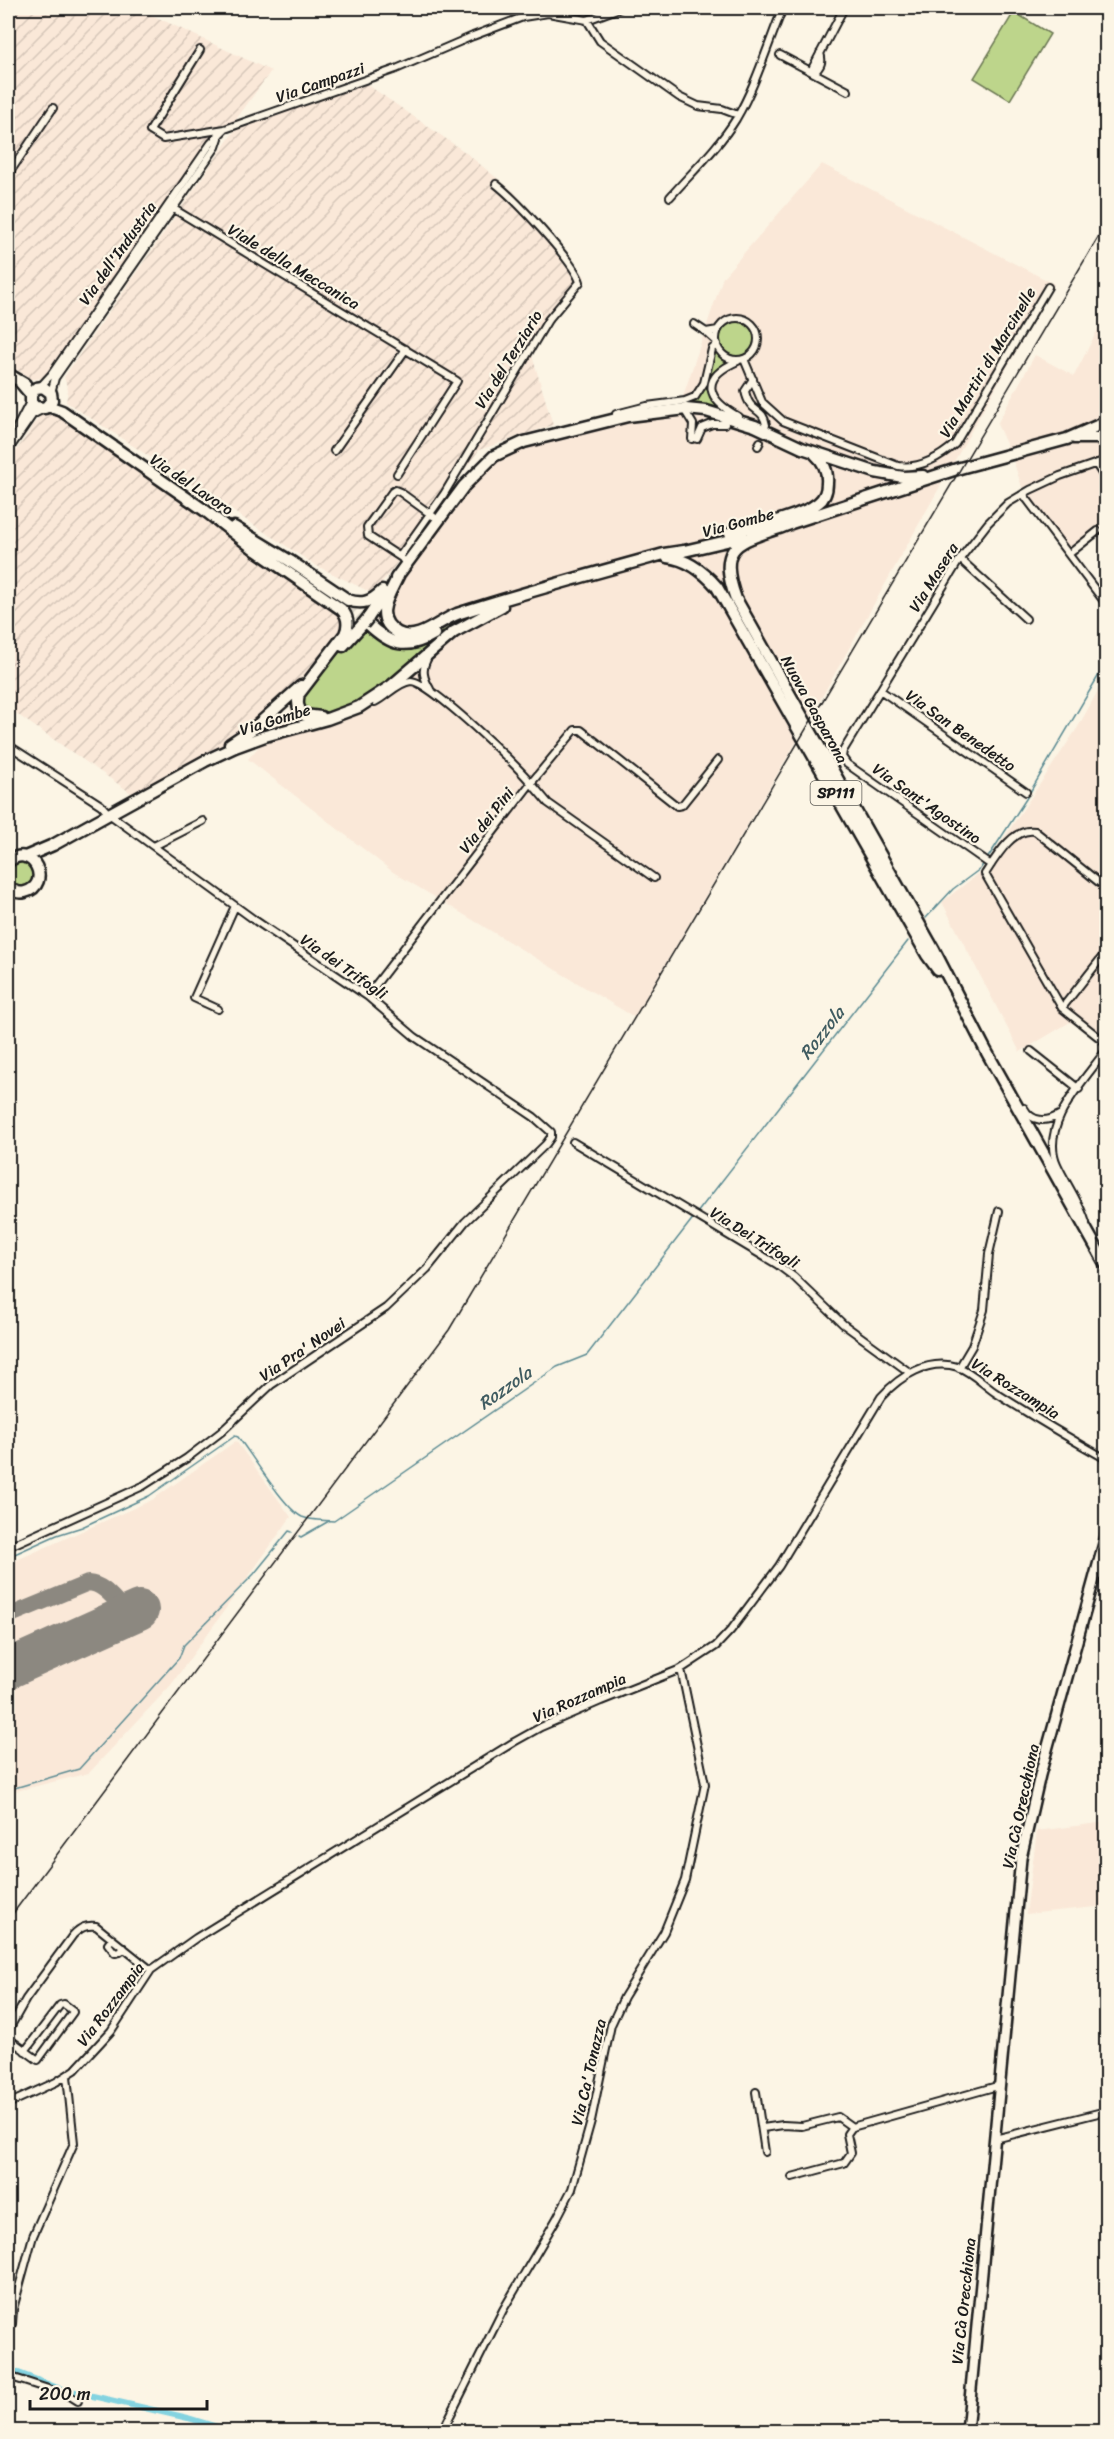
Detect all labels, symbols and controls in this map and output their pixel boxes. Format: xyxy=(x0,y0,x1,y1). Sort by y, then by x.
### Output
street label: Via Campazzi xyxy=(272,54,369,111)
street label: Via dell'Industria xyxy=(71,195,164,312)
street label: Viale della Meccanica xyxy=(222,215,366,318)
street label: Via Martiri di Marcinelle xyxy=(931,281,1044,443)
street label: Via del Terziario xyxy=(466,304,550,415)
street label: Via del Lavoro xyxy=(144,445,240,523)
street label: Via Gombe xyxy=(699,499,777,546)
street label: Via Masera xyxy=(900,536,967,618)
street label: Nuova Gasparona xyxy=(773,650,856,769)
street label: Via San Benedetto xyxy=(899,681,1022,780)
street label: Via Gombe xyxy=(236,695,314,744)
street label: Via Sant'Agostino xyxy=(866,755,987,852)
street label: Via dei Pini xyxy=(451,780,522,860)
road number: SP111 xyxy=(810,781,862,805)
street label: Via dei Trifogli xyxy=(294,926,394,1008)
water label: Rozzola xyxy=(791,998,854,1067)
street label: Via Dei Trifogli xyxy=(704,1198,806,1277)
street label: Via Pra' Novei xyxy=(253,1309,352,1389)
street label: Via Rozzampia xyxy=(966,1350,1066,1427)
water label: Rozzola xyxy=(471,1356,541,1418)
street label: Via Rozzampia xyxy=(528,1664,631,1731)
street label: Via Cà Orecchiona xyxy=(993,1741,1048,1871)
street label: Via Rozzampia xyxy=(69,1956,152,2053)
street label: Via Ca' Tonazza xyxy=(562,2016,615,2128)
street label: Via Cà Orecchiona xyxy=(942,2236,985,2366)
scale bar xyxy=(30,2373,207,2411)
text: 200 m xyxy=(39,2378,91,2410)

